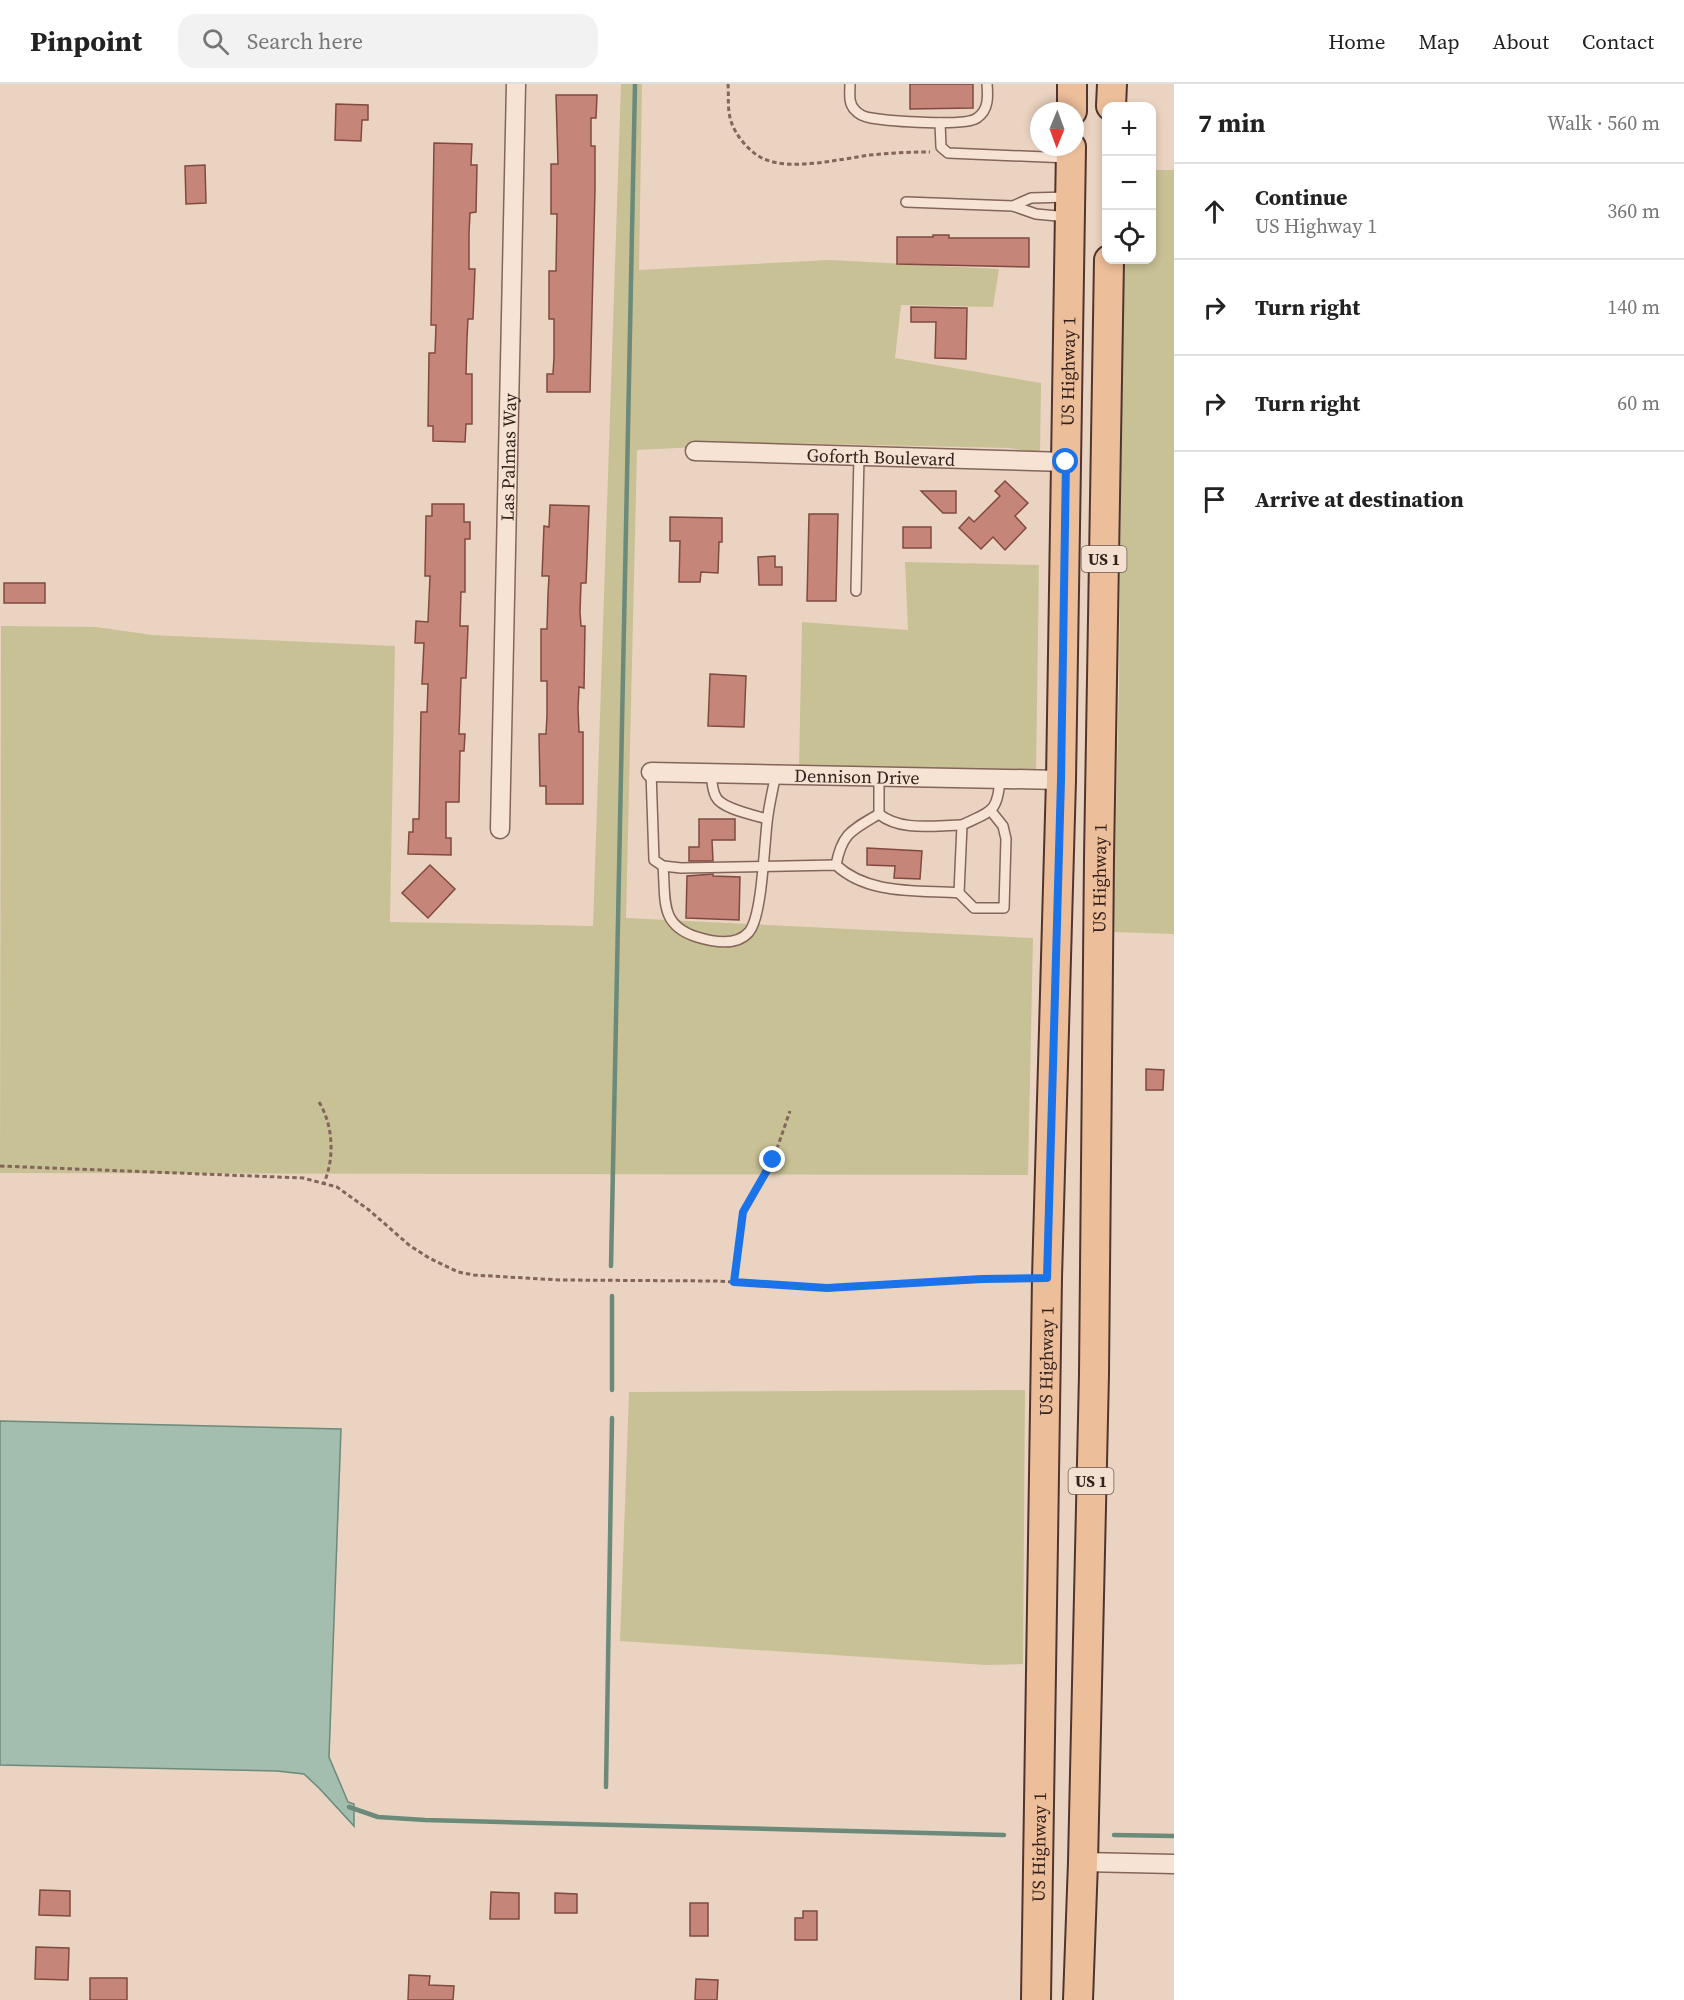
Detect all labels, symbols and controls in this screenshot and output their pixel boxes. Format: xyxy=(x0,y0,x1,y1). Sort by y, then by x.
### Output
search box xyxy=(178,14,598,68)
text: Pinpoint xyxy=(30,22,142,60)
icon: search xyxy=(199,25,232,58)
text: Search here xyxy=(247,26,363,56)
text: Home xyxy=(1328,27,1386,56)
text: Map xyxy=(1419,27,1460,56)
text: About xyxy=(1493,27,1549,56)
text: Contact xyxy=(1582,27,1654,56)
north arrow xyxy=(1030,102,1084,156)
map controls xyxy=(1102,102,1156,264)
button: + xyxy=(1102,102,1156,156)
text: 7 min xyxy=(1198,105,1265,141)
text: Walk · 560 m xyxy=(1547,109,1660,137)
button: − xyxy=(1102,156,1156,210)
text: Continue xyxy=(1255,182,1348,212)
icon: ahead xyxy=(1198,195,1231,228)
text: 360 m xyxy=(1607,197,1660,225)
button: locate xyxy=(1102,210,1156,264)
text: US Highway 1 xyxy=(1255,212,1377,240)
icon: right xyxy=(1198,291,1231,324)
text: Turn right xyxy=(1255,292,1360,322)
text: 140 m xyxy=(1607,293,1660,321)
street label: US Highway 1 xyxy=(1054,316,1081,427)
icon: right xyxy=(1198,387,1231,420)
text: Turn right xyxy=(1255,388,1360,418)
text: 60 m xyxy=(1617,389,1660,417)
street label: Las Palmas Way xyxy=(494,392,522,521)
street label: Goforth Boulevard xyxy=(806,442,955,471)
route start xyxy=(1052,448,1078,474)
icon: arrive xyxy=(1198,483,1231,516)
text: Arrive at destination xyxy=(1255,484,1464,514)
road number: US 1 xyxy=(1082,546,1126,572)
street label: Dennison Drive xyxy=(794,762,920,790)
street label: US Highway 1 xyxy=(1086,823,1112,933)
route end xyxy=(759,1146,785,1172)
street label: US Highway 1 xyxy=(1032,1306,1059,1416)
road number: US 1 xyxy=(1068,1468,1114,1494)
street label: US Highway 1 xyxy=(1025,1792,1052,1902)

